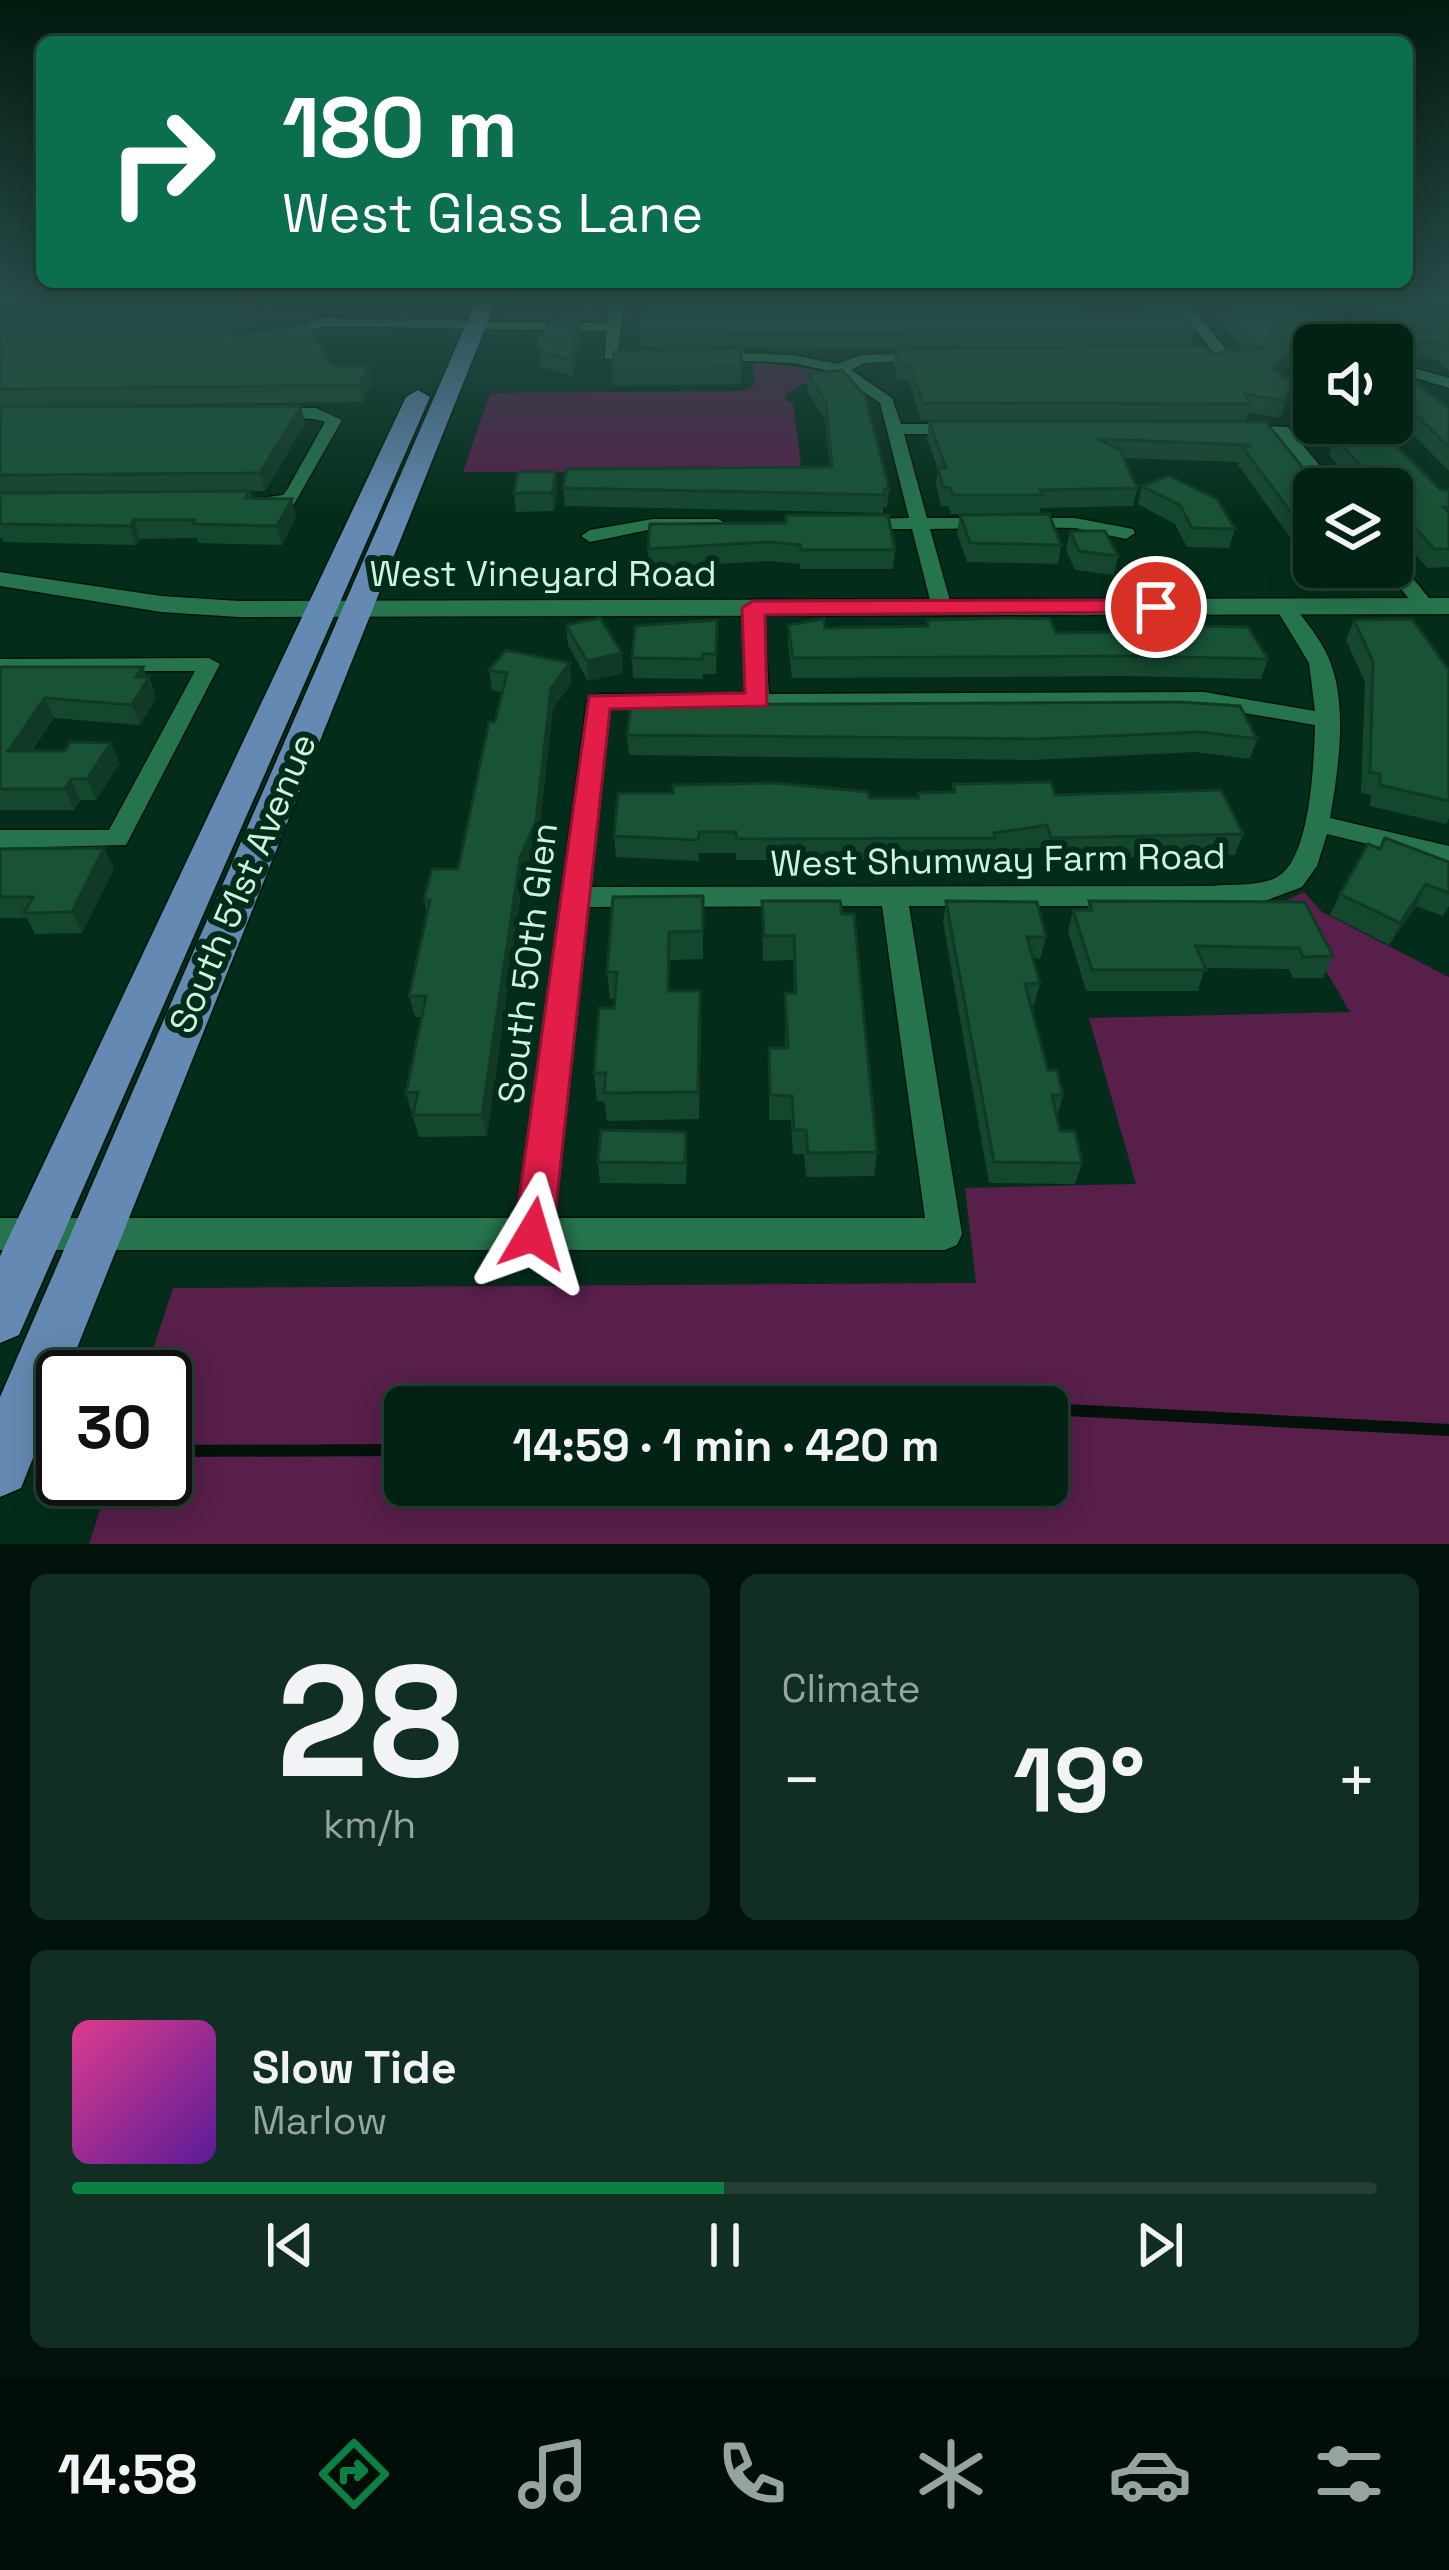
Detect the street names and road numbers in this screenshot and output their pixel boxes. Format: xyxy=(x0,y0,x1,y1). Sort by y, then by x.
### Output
street label: West Vineyard Road xyxy=(369,551,717,597)
street label: South 51st Avenue xyxy=(159,726,327,1040)
street label: South 50th Glen xyxy=(488,820,568,1106)
street label: West Shumway Farm Road xyxy=(770,833,1226,887)

